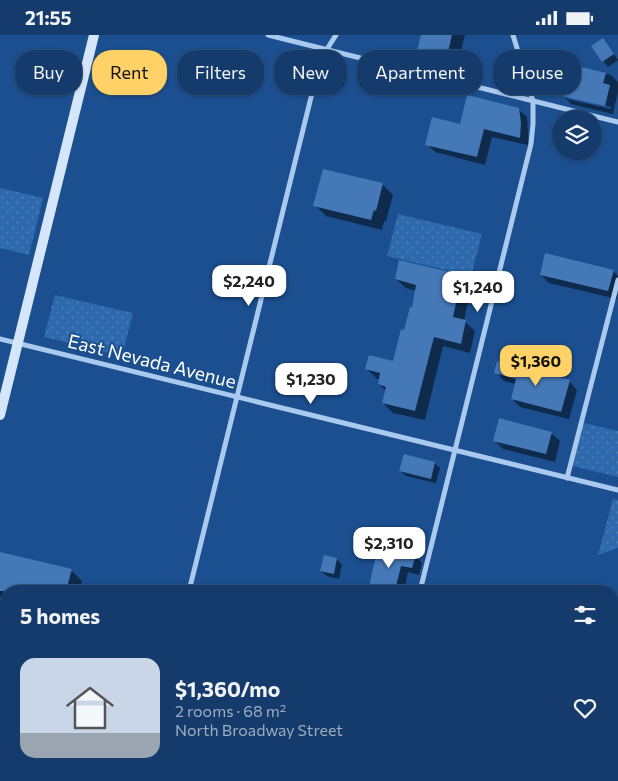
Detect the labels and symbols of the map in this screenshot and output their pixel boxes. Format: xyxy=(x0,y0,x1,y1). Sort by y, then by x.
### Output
pin: $2,240 xyxy=(208,265,290,307)
pin: $1,240 xyxy=(437,271,519,313)
street label: East Nevada Avenue xyxy=(66,328,239,393)
pin: $1,360 xyxy=(495,345,577,387)
pin: $1,230 xyxy=(270,363,352,405)
pin: $2,310 xyxy=(348,527,430,569)

